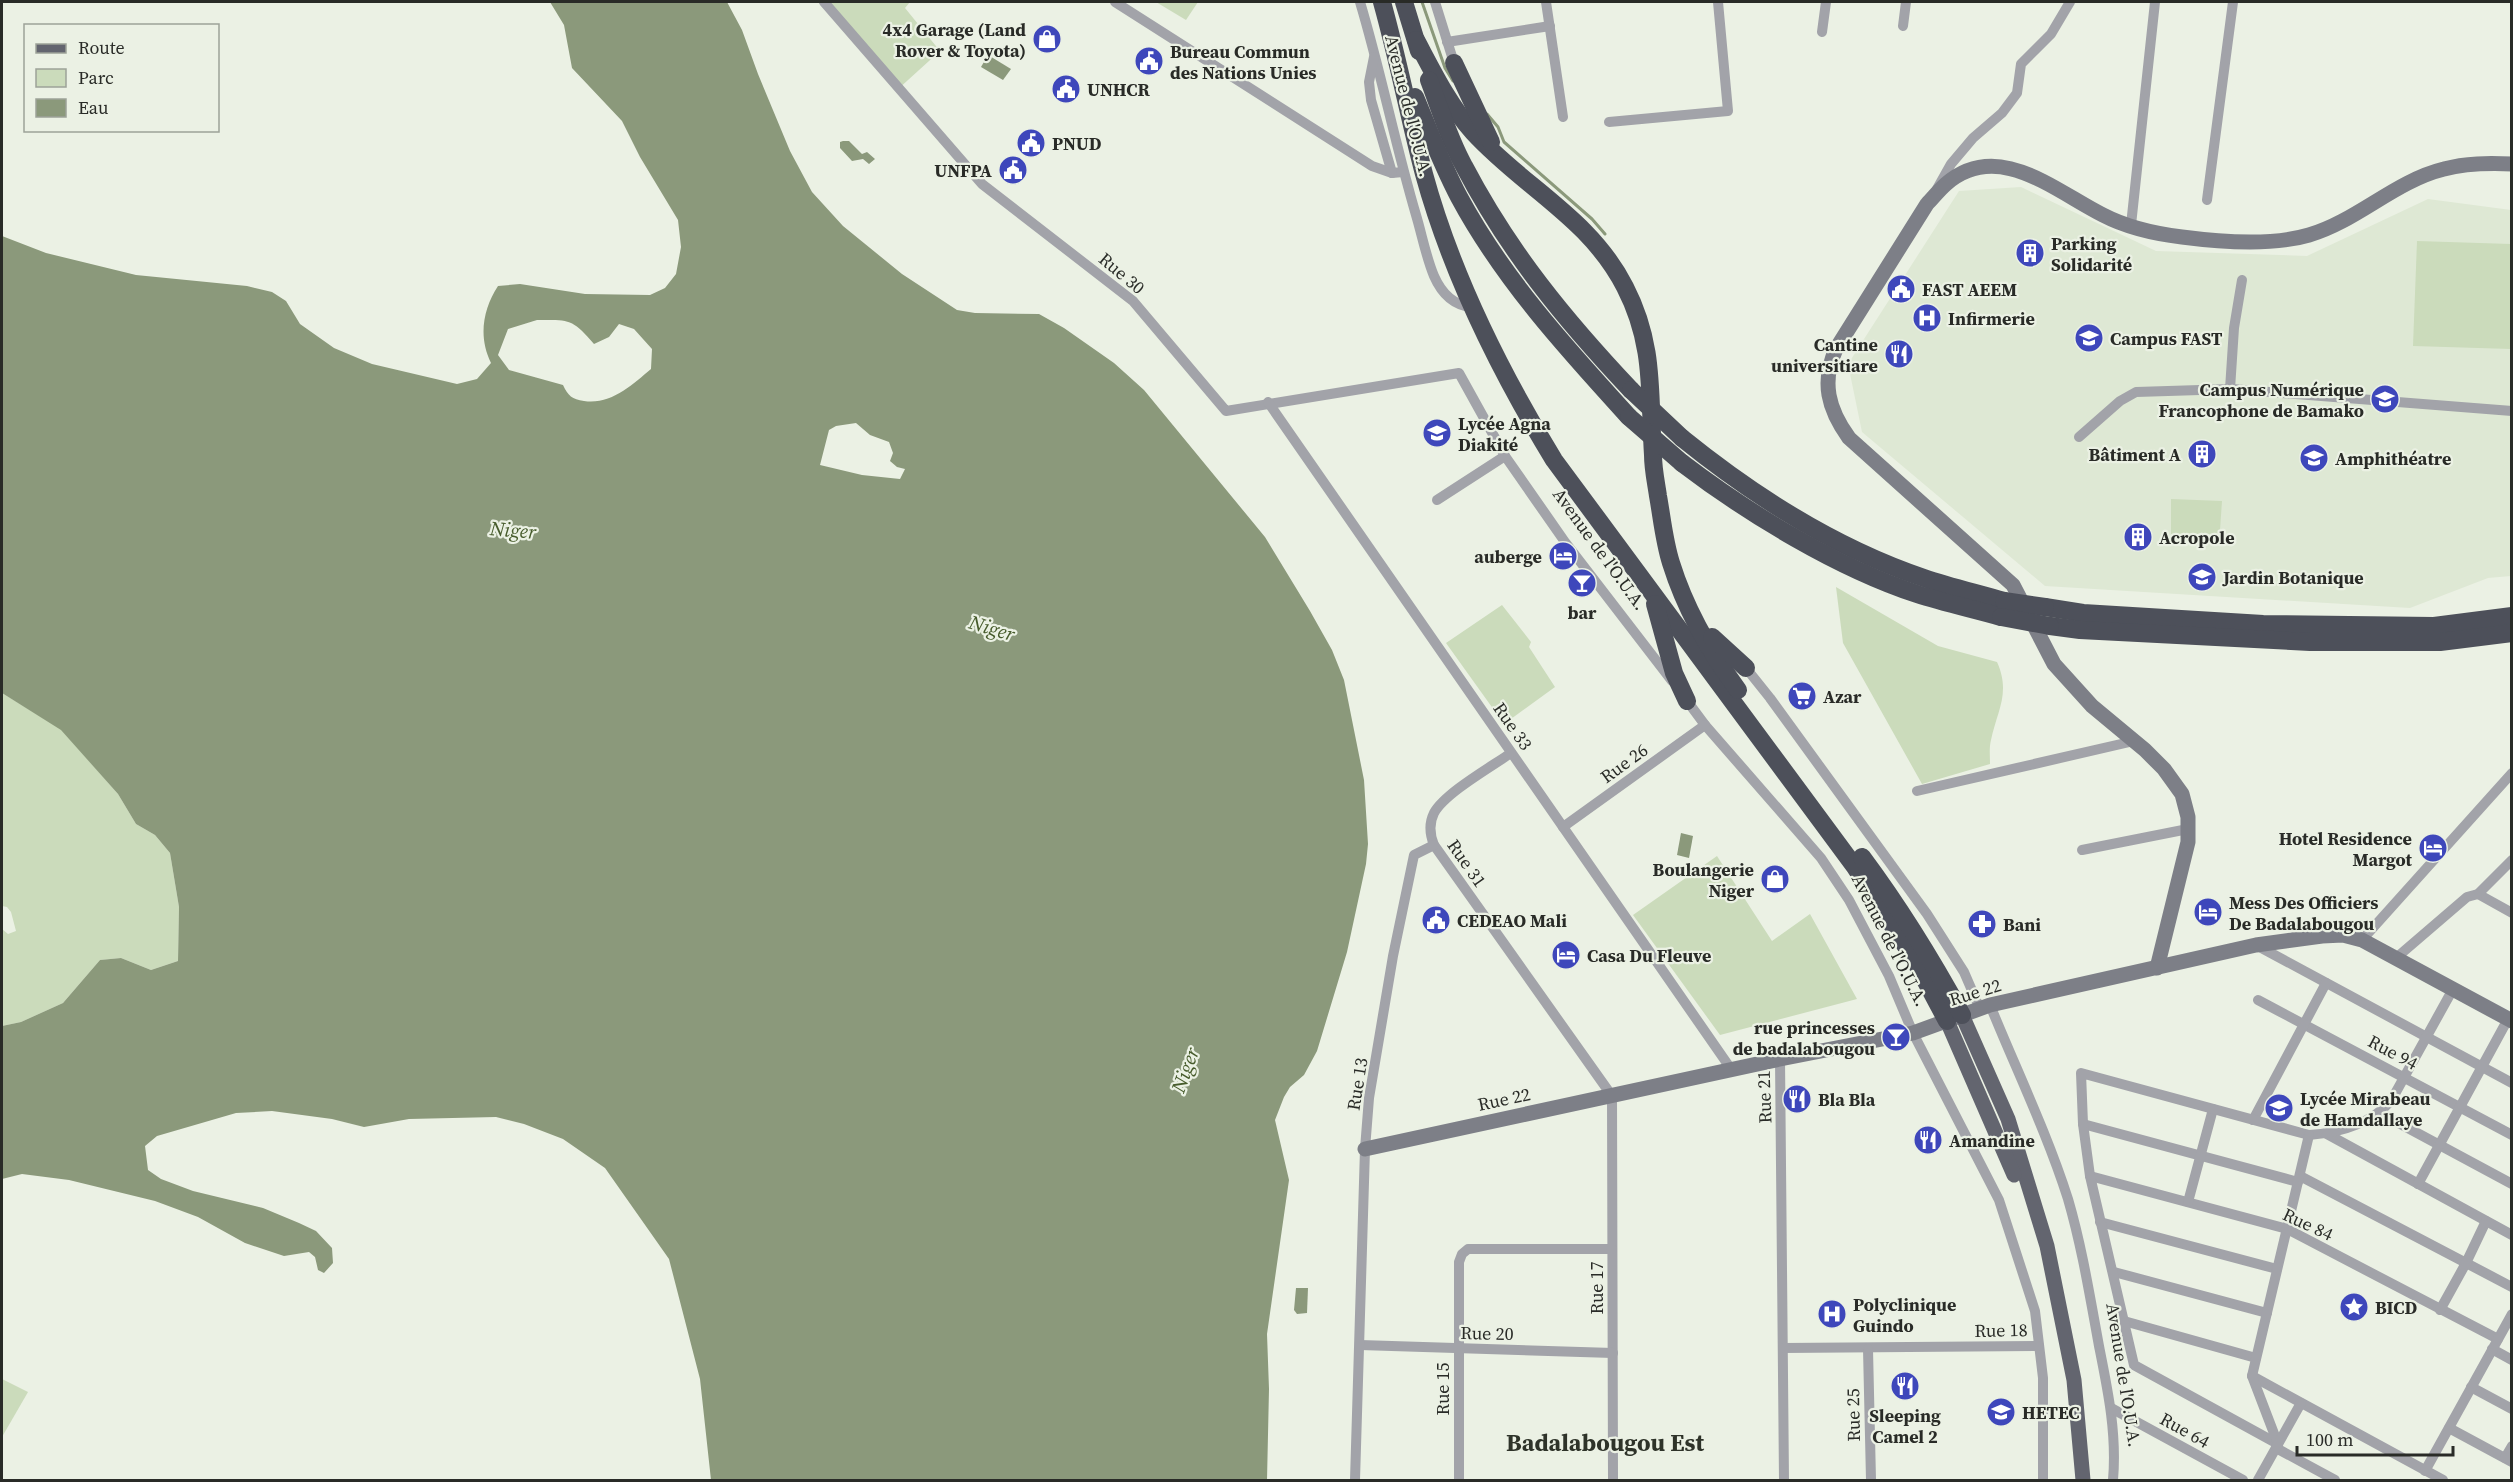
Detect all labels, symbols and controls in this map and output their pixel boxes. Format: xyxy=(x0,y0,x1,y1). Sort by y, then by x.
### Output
place label: 4x4 Garage (Land Rover & Toyota) xyxy=(883,17,1026,63)
shop icon: 4x4 Garage (Land Rover & Toyota) xyxy=(1031,23,1063,55)
legend xyxy=(24,24,219,132)
street label: Avenue de l'O.U.A. xyxy=(1379,32,1439,180)
text: Route xyxy=(78,35,125,60)
place label: Bureau Commun des Nations Unies xyxy=(1170,39,1316,85)
public building icon: Bureau Commun des Nations Unies xyxy=(1133,45,1165,77)
text: Parc xyxy=(78,65,114,90)
public building icon: UNHCR xyxy=(1050,73,1082,105)
place label: UNHCR xyxy=(1087,77,1151,102)
text: Eau xyxy=(78,95,109,120)
public building icon: PNUD xyxy=(1015,127,1047,159)
place label: PNUD xyxy=(1052,131,1102,156)
public building icon: UNFPA xyxy=(997,154,1029,186)
place label: UNFPA xyxy=(934,158,992,183)
place label: Parking Solidarité xyxy=(2051,231,2132,277)
building icon: Parking Solidarité xyxy=(2014,237,2046,269)
street label: Rue 30 xyxy=(1094,246,1150,300)
public building icon: FAST AEEM xyxy=(1885,273,1917,305)
place label: FAST AEEM xyxy=(1922,277,2017,302)
hospital icon: Infirmerie xyxy=(1911,302,1943,334)
place label: Infirmerie xyxy=(1948,306,2035,331)
school or university icon: Campus FAST xyxy=(2073,322,2105,354)
place label: Campus FAST xyxy=(2110,326,2223,351)
place label: Cantine universitiare xyxy=(1771,332,1878,378)
restaurant icon: Cantine universitiare xyxy=(1883,338,1915,370)
place label: Campus Numérique Francophone de Bamako xyxy=(2158,377,2364,423)
school or university icon: Campus Numérique Francophone de Bamako xyxy=(2369,383,2401,415)
place label: Lycée Agna Diakité xyxy=(1458,411,1551,457)
school or university icon: Lycée Agna Diakité xyxy=(1421,417,1453,449)
building icon: Bâtiment A xyxy=(2186,438,2218,470)
place label: Bâtiment A xyxy=(2088,442,2181,467)
school or university icon: Amphithéatre xyxy=(2298,442,2330,474)
place label: Amphithéatre xyxy=(2335,446,2451,471)
street label: Avenue de l'O.U.A. xyxy=(1547,483,1653,615)
water label: Niger xyxy=(488,514,538,546)
building icon: Acropole xyxy=(2122,521,2154,553)
place label: Acropole xyxy=(2159,525,2235,550)
hotel icon: auberge xyxy=(1547,540,1579,572)
place label: auberge xyxy=(1474,544,1542,569)
school or university icon: Jardin Botanique xyxy=(2186,561,2218,593)
place label: Jardin Botanique xyxy=(2222,565,2364,590)
bar icon: bar xyxy=(1566,567,1598,599)
place label: bar xyxy=(1568,600,1597,625)
water label: Niger xyxy=(965,608,1019,648)
supermarket icon: Azar xyxy=(1786,680,1818,712)
place label: Azar xyxy=(1823,684,1862,709)
street label: Rue 33 xyxy=(1487,697,1539,755)
street label: Rue 26 xyxy=(1595,737,1653,789)
place label: Hotel Residence Margot xyxy=(2279,826,2413,872)
hotel icon: Hotel Residence Margot xyxy=(2417,832,2449,864)
street label: Rue 31 xyxy=(1441,834,1493,892)
place label: Boulangerie Niger xyxy=(1653,857,1755,903)
shop icon: Boulangerie Niger xyxy=(1759,863,1791,895)
street label: Avenue de l'O.U.A. xyxy=(1846,870,1934,1010)
place label: Mess Des Officiers De Badalabougou xyxy=(2229,890,2379,936)
hotel icon: Mess Des Officiers De Badalabougou xyxy=(2192,896,2224,928)
public building icon: CEDEAO Mali xyxy=(1420,904,1452,936)
place label: CEDEAO Mali xyxy=(1457,908,1567,933)
pharmacy icon: Bani xyxy=(1966,908,1998,940)
place label: Bani xyxy=(2003,912,2041,937)
hotel icon: Casa Du Fleuve xyxy=(1550,939,1582,971)
place label: Casa Du Fleuve xyxy=(1587,943,1711,968)
street label: Rue 22 xyxy=(1946,972,2004,1012)
place label: rue princesses de badalabougou xyxy=(1733,1015,1875,1061)
bar icon: rue princesses de badalabougou xyxy=(1880,1021,1912,1053)
street label: Rue 94 xyxy=(2364,1028,2422,1076)
water label: Niger xyxy=(1164,1043,1206,1097)
street label: Rue 13 xyxy=(1340,1056,1374,1112)
street label: Rue 21 xyxy=(1751,1070,1777,1124)
street label: Rue 22 xyxy=(1475,1081,1533,1117)
restaurant icon: Bla Bla xyxy=(1781,1083,1813,1115)
place label: Lycée Mirabeau de Hamdallaye xyxy=(2300,1086,2431,1132)
place label: Bla Bla xyxy=(1818,1087,1876,1112)
school or university icon: Lycée Mirabeau de Hamdallaye xyxy=(2263,1092,2295,1124)
restaurant icon: Amandine xyxy=(1912,1124,1944,1156)
place label: Amandine xyxy=(1949,1128,2035,1153)
street label: Rue 84 xyxy=(2279,1201,2337,1247)
street label: Rue 17 xyxy=(1584,1261,1609,1315)
place icon: BICD xyxy=(2338,1291,2370,1323)
place label: Polyclinique Guindo xyxy=(1853,1292,1956,1338)
place label: BICD xyxy=(2375,1295,2417,1320)
hospital icon: Polyclinique Guindo xyxy=(1816,1298,1848,1330)
street label: Avenue de l'O.U.A. xyxy=(2100,1301,2148,1449)
street label: Rue 18 xyxy=(1974,1317,2028,1343)
street label: Rue 20 xyxy=(1460,1320,1514,1346)
street label: Rue 15 xyxy=(1430,1362,1455,1416)
restaurant icon: Sleeping Camel 2 xyxy=(1889,1370,1921,1402)
street label: Rue 25 xyxy=(1840,1388,1866,1442)
school or university icon: HETEC xyxy=(1985,1396,2017,1428)
place label: HETEC xyxy=(2022,1400,2080,1425)
place label: Sleeping Camel 2 xyxy=(1869,1403,1941,1449)
street label: Rue 64 xyxy=(2156,1406,2214,1454)
scale bar xyxy=(2297,1419,2453,1457)
district label: Badalabougou Est xyxy=(1506,1426,1704,1459)
text: 100 m xyxy=(2306,1427,2353,1452)

